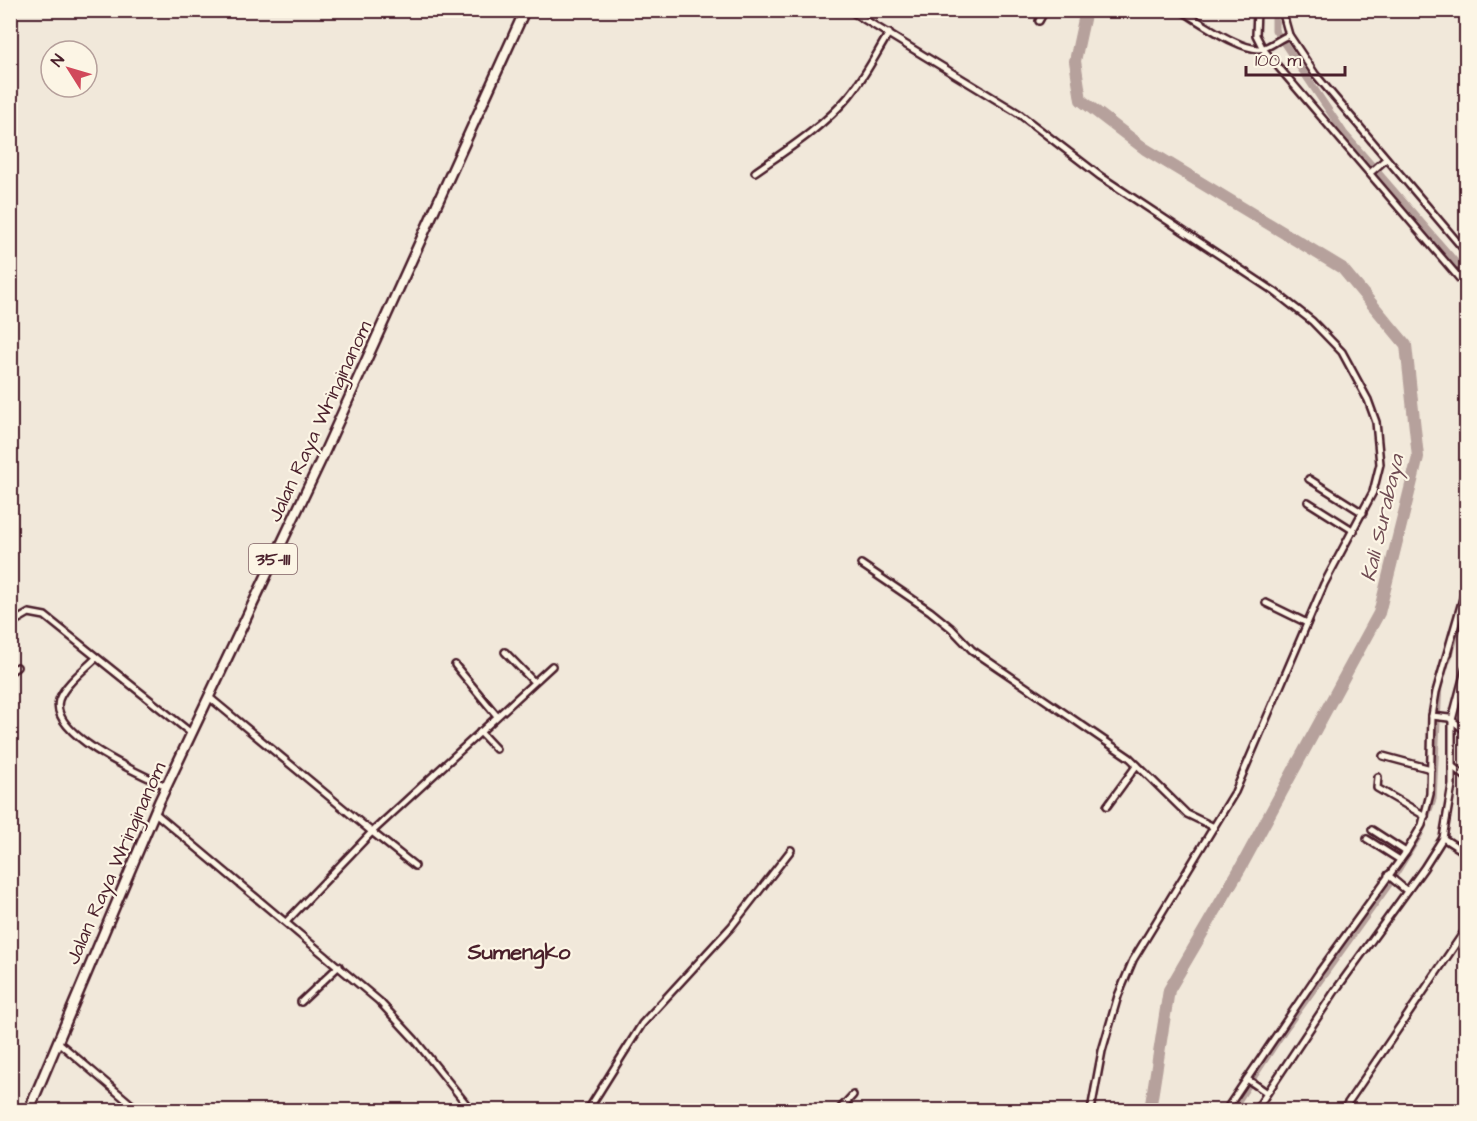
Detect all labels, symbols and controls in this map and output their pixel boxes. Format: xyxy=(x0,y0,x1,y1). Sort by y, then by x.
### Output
north arrow xyxy=(39,39,99,99)
scale bar xyxy=(1246,39,1345,77)
text: 100 m xyxy=(1255,48,1301,73)
text: N xyxy=(46,50,70,71)
street label: Jalan Raya Wringinanom xyxy=(261,316,380,527)
water label: Kali Surabaya xyxy=(1354,451,1412,585)
road number: 35-111 xyxy=(249,544,297,574)
street label: Jalan Raya Wringinanom xyxy=(59,757,174,969)
district label: Sumengko xyxy=(467,937,571,969)

